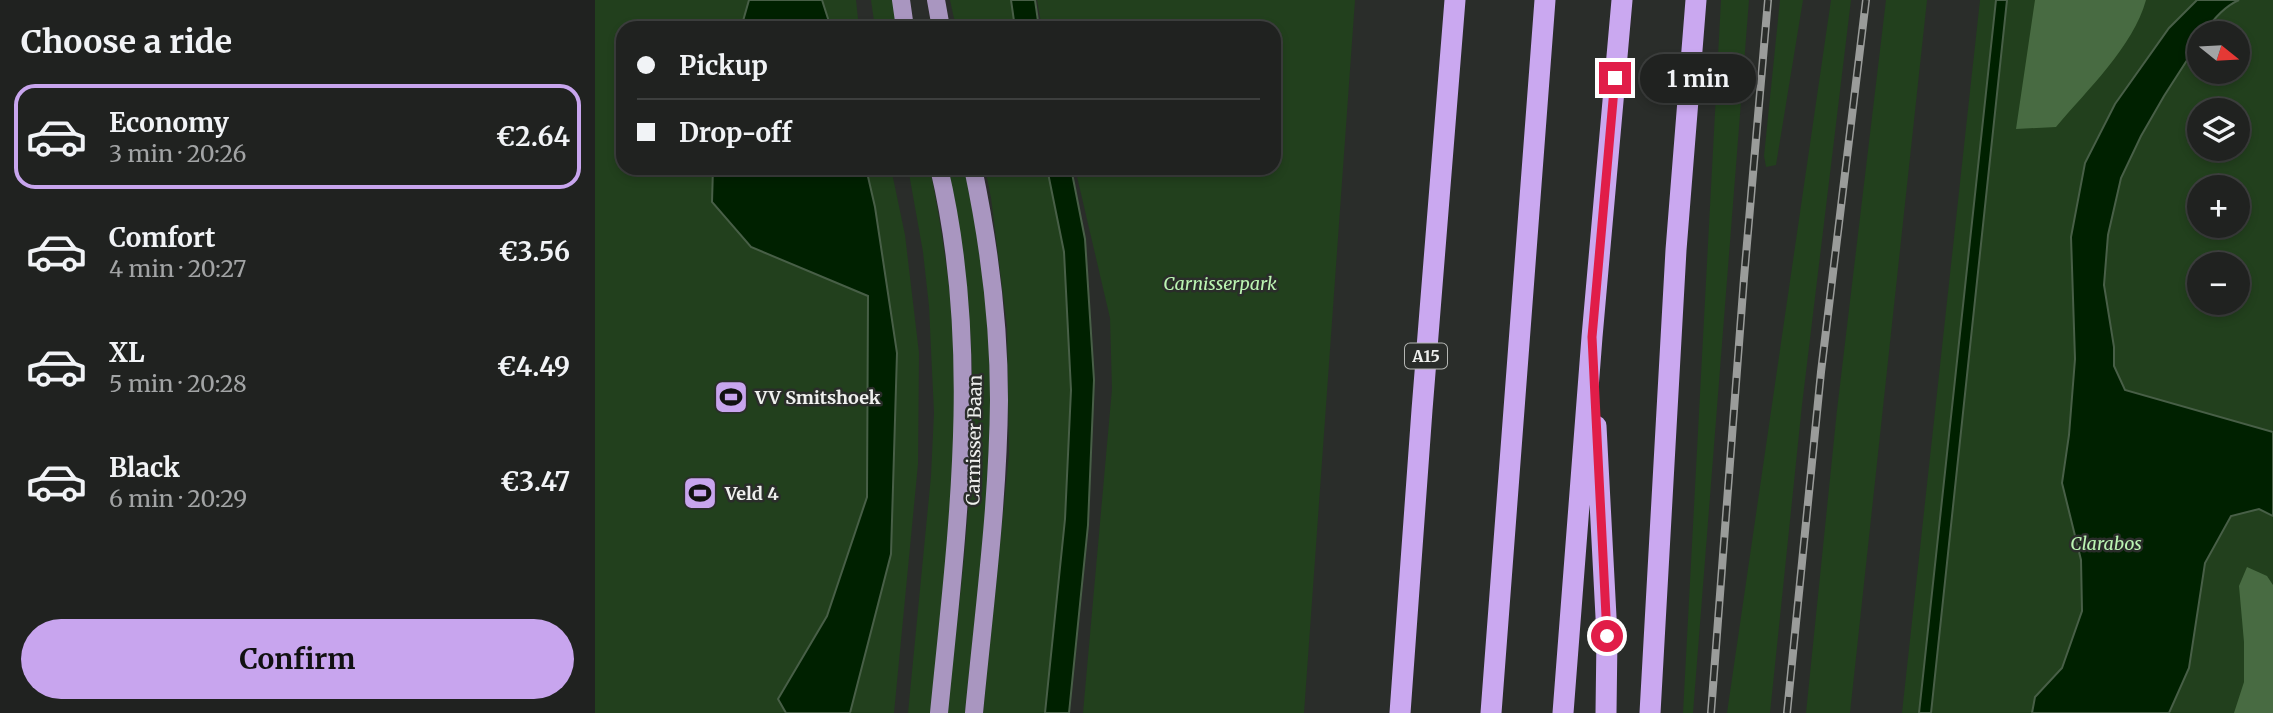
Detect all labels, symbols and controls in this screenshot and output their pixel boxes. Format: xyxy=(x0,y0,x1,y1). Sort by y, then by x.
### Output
north arrow xyxy=(2187,21,2251,84)
map controls xyxy=(2187,21,2250,315)
text: Choose a ride xyxy=(21,22,232,62)
text: Pickup xyxy=(679,49,768,82)
callout: 1 min xyxy=(1639,54,1755,102)
route end xyxy=(1599,62,1631,94)
text: 1 min xyxy=(1667,64,1729,93)
button: layers xyxy=(2187,98,2250,161)
icon: car xyxy=(25,105,88,168)
text: Economy xyxy=(109,106,229,139)
text: Drop-off xyxy=(679,116,792,149)
text: €2.64 xyxy=(496,120,570,153)
text: 3 min · 20:26 xyxy=(109,139,247,168)
button: + xyxy=(2187,175,2250,238)
icon: car xyxy=(25,220,88,283)
text: Comfort xyxy=(109,221,215,254)
text: €3.56 xyxy=(499,235,570,268)
button: − xyxy=(2187,252,2250,315)
text: 4 min · 20:27 xyxy=(109,254,246,283)
park label: Carnisserpark xyxy=(1163,272,1277,295)
icon: car xyxy=(25,335,88,398)
text: XL xyxy=(109,336,145,369)
road number: A15 xyxy=(1405,344,1447,368)
text: €4.49 xyxy=(497,350,570,383)
text: 5 min · 20:28 xyxy=(109,369,247,398)
street label: Carnisser Baan xyxy=(961,374,987,506)
sports icon: VV Smitshoek xyxy=(712,378,750,416)
place label: VV Smitshoek xyxy=(754,386,881,409)
icon: car xyxy=(25,450,88,513)
text: Black xyxy=(109,451,180,484)
text: €3.47 xyxy=(500,465,570,498)
sports icon: Veld 4 xyxy=(681,474,719,512)
place label: Veld 4 xyxy=(724,482,779,505)
text: 6 min · 20:29 xyxy=(109,484,247,513)
park label: Clarabos xyxy=(2070,532,2142,555)
button: Confirm xyxy=(21,619,574,699)
route start xyxy=(1591,620,1623,652)

